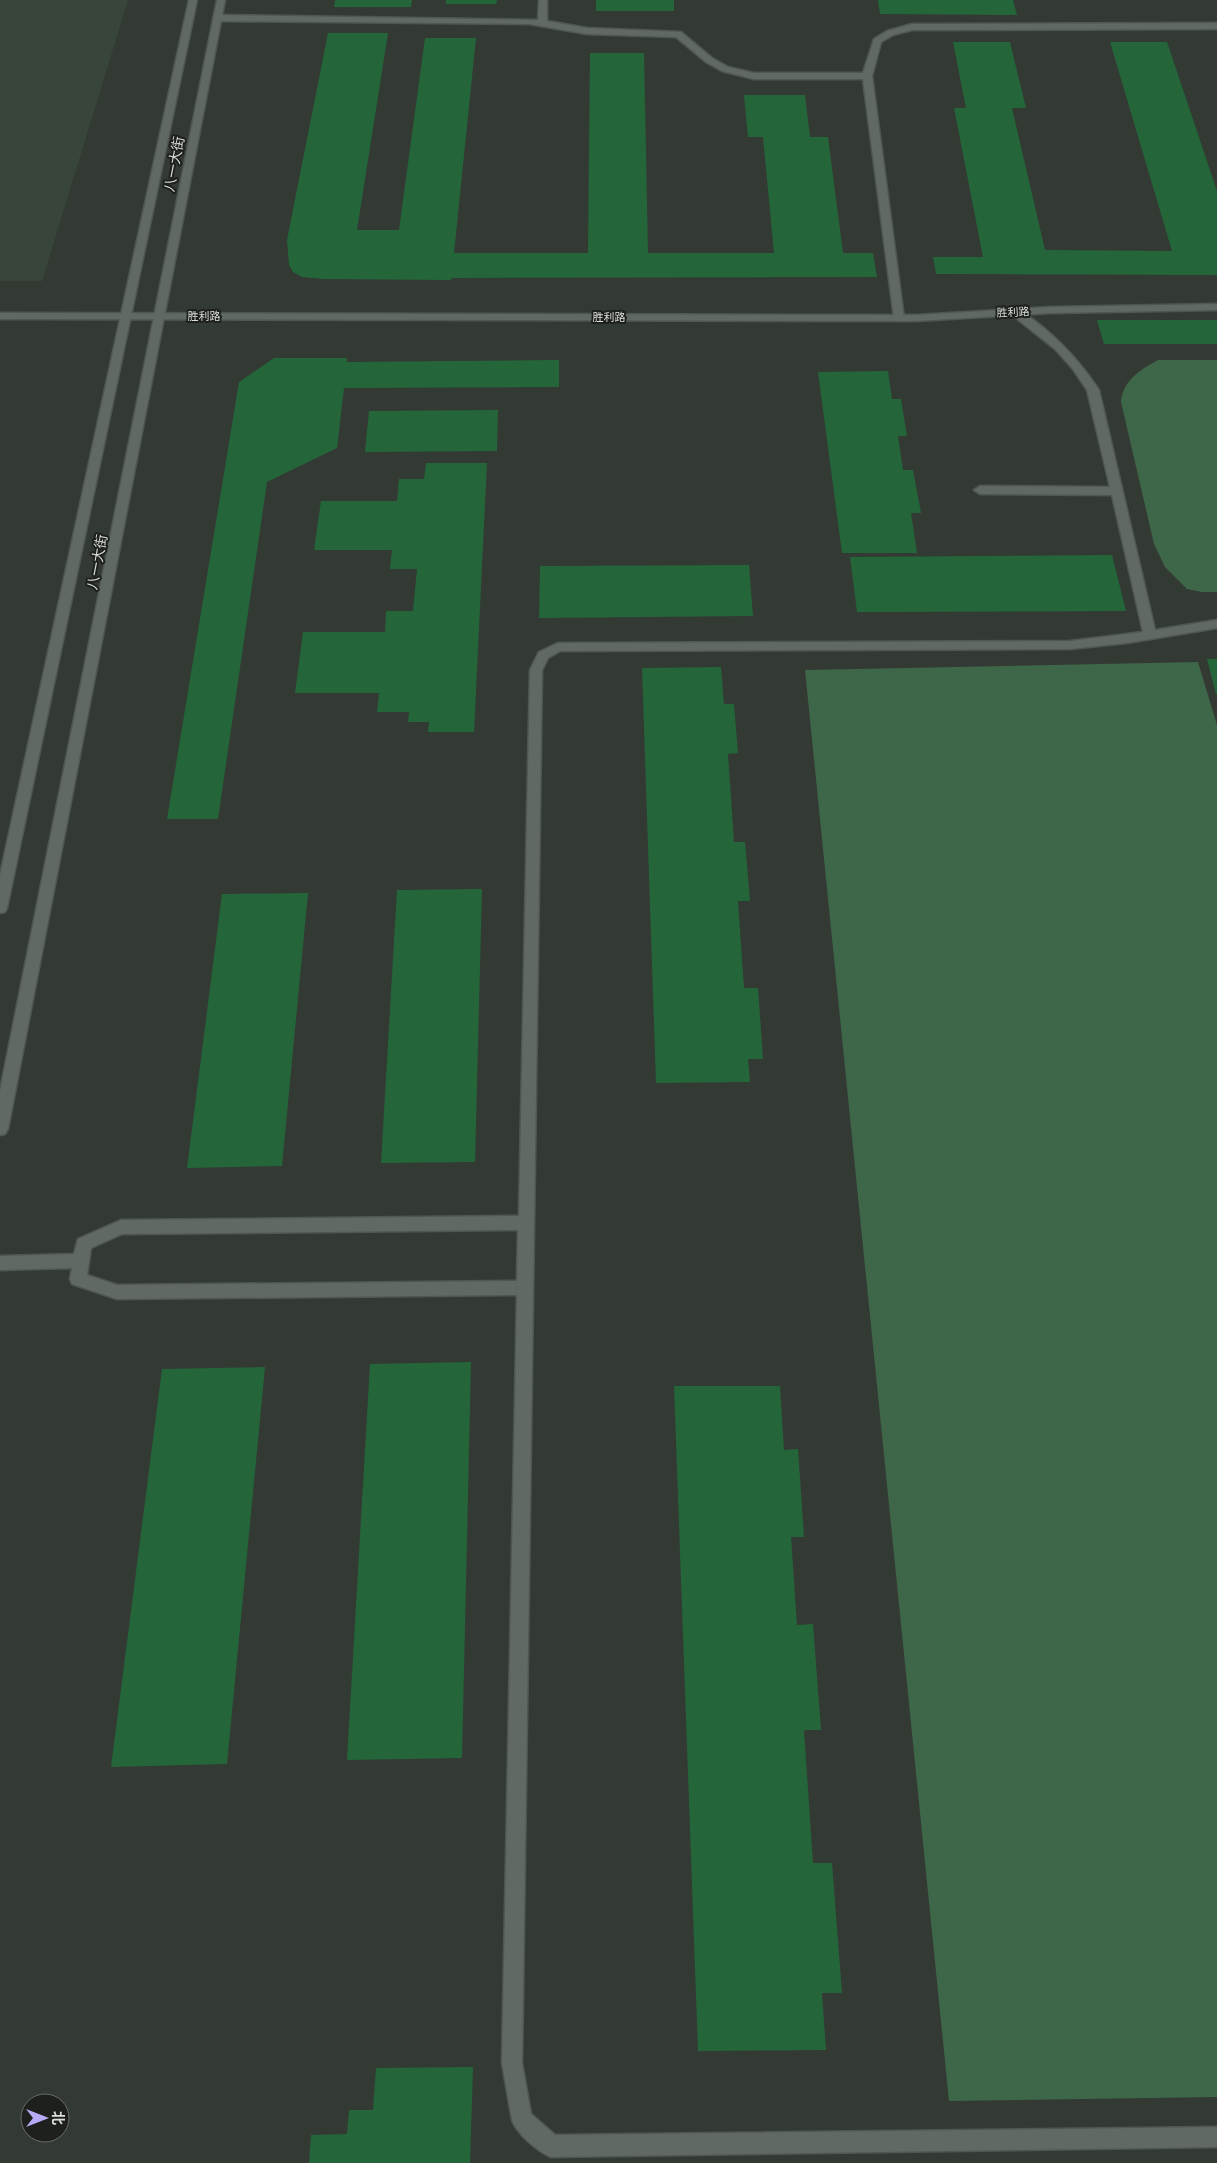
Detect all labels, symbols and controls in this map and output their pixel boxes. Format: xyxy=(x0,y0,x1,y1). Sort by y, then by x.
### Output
street label: 八一大街 xyxy=(161,135,187,193)
street label: 胜利路 xyxy=(996,305,1030,319)
street label: 胜利路 xyxy=(188,310,221,322)
street label: 胜利路 xyxy=(593,311,626,323)
street label: 八一大街 xyxy=(84,533,110,591)
north arrow xyxy=(20,2093,70,2143)
text: 北 xyxy=(50,2111,66,2125)

